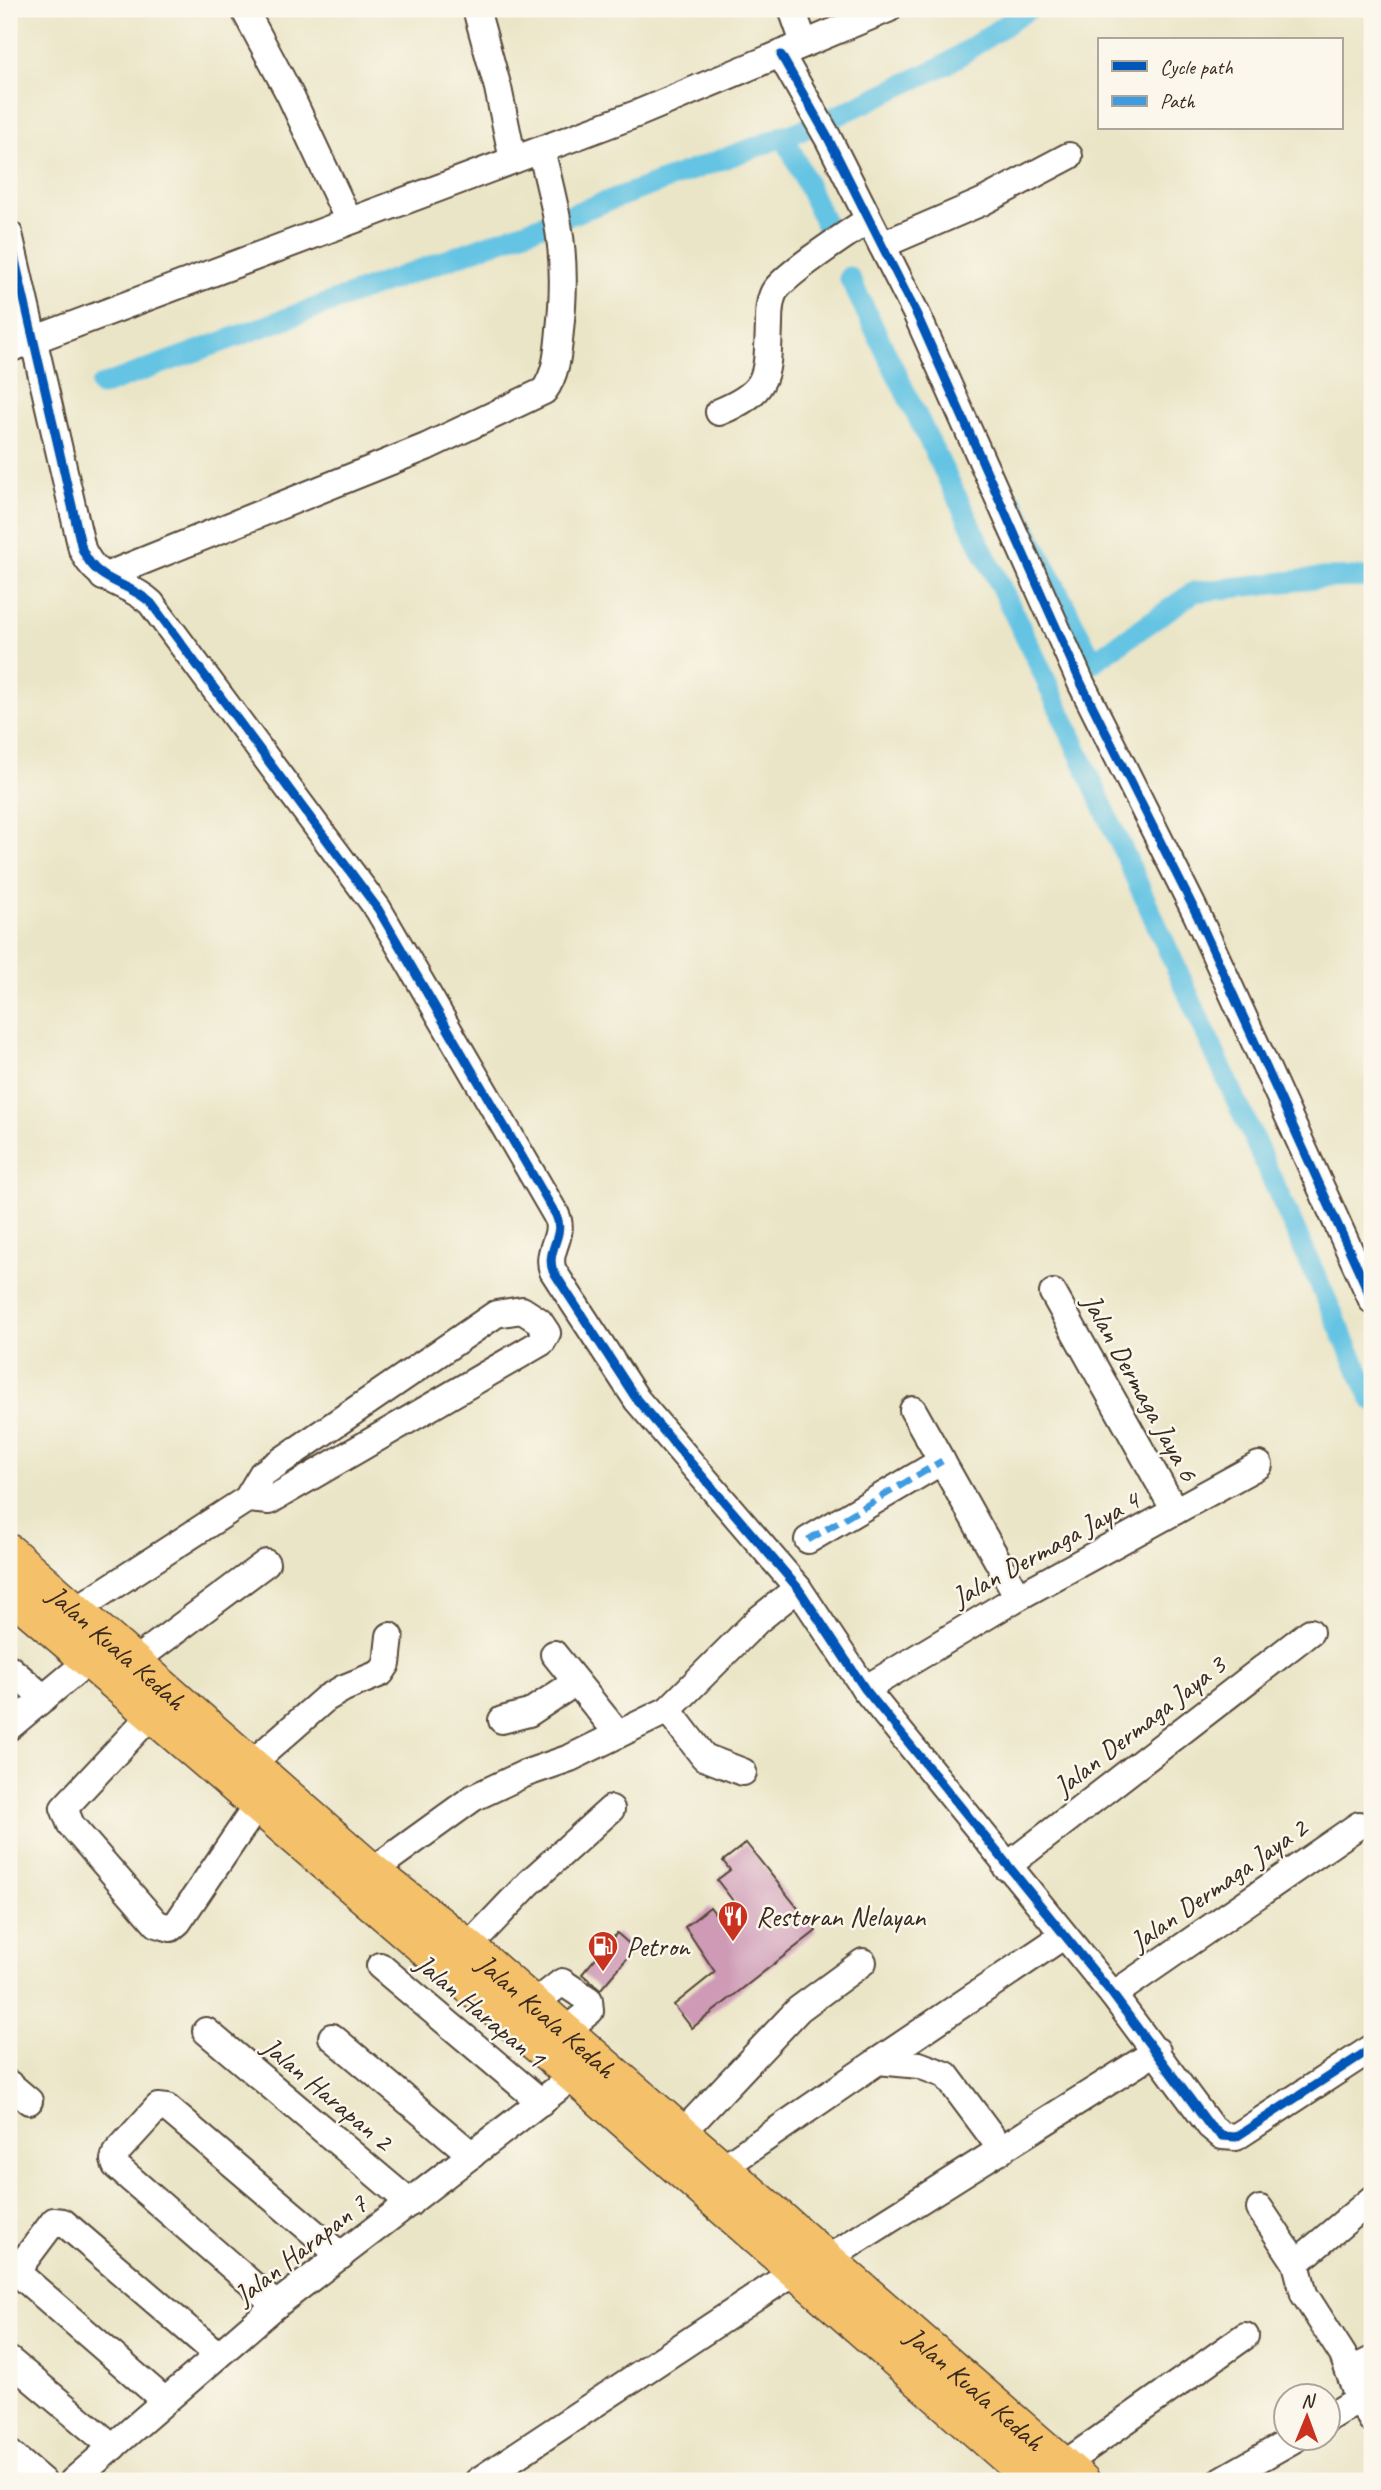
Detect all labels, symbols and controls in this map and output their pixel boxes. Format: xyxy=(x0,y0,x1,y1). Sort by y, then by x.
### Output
legend xyxy=(1098,38,1342,130)
text: Cycle path xyxy=(1160,54,1233,80)
text: Path xyxy=(1160,88,1196,114)
street label: Jalan Dermaga Jaya 6 xyxy=(1074,1286,1207,1488)
street label: Jalan Dermaga Jaya 4 xyxy=(944,1481,1147,1615)
street label: Jalan Kuala Kedah xyxy=(39,1576,194,1718)
street label: Jalan Dermaga Jaya 3 xyxy=(1045,1646,1234,1805)
street label: Jalan Dermaga Jaya 2 xyxy=(1121,1809,1316,1960)
restaurant icon: Restoran Nelayan xyxy=(716,1899,750,1943)
place label: Restoran Nelayan xyxy=(756,1899,927,1934)
fuel station icon: Petron xyxy=(586,1929,620,1973)
place label: Petron xyxy=(626,1929,691,1964)
street label: Jalan Harapan 1 xyxy=(407,1945,554,2076)
street label: Jalan Kuala Kedah xyxy=(468,1945,624,2087)
street label: Jalan Harapan 2 xyxy=(254,2028,402,2160)
street label: Jalan Harapan 7 xyxy=(225,2186,375,2313)
street label: Jalan Kuala Kedah xyxy=(897,2317,1053,2459)
north arrow xyxy=(1272,2382,1342,2452)
text: N xyxy=(1301,2389,1317,2413)

